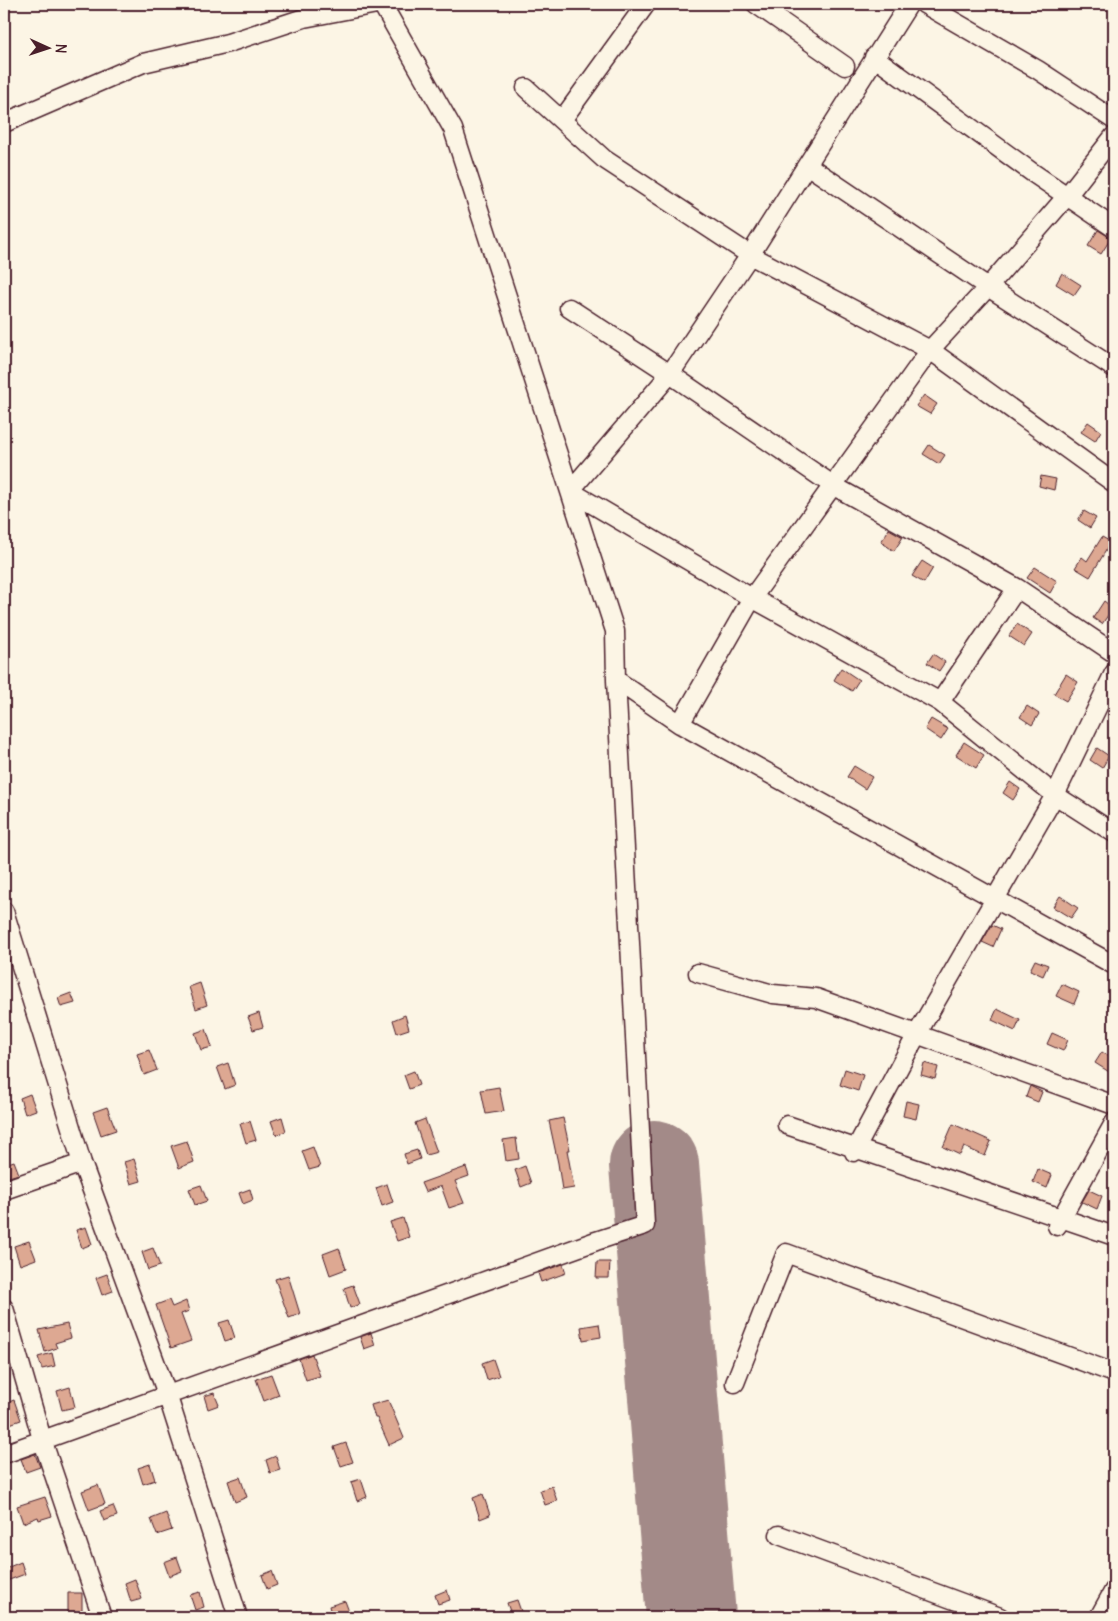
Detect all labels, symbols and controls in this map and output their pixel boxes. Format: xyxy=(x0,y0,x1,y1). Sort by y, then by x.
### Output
north arrow xyxy=(22,22,72,72)
text: N xyxy=(52,43,70,54)

